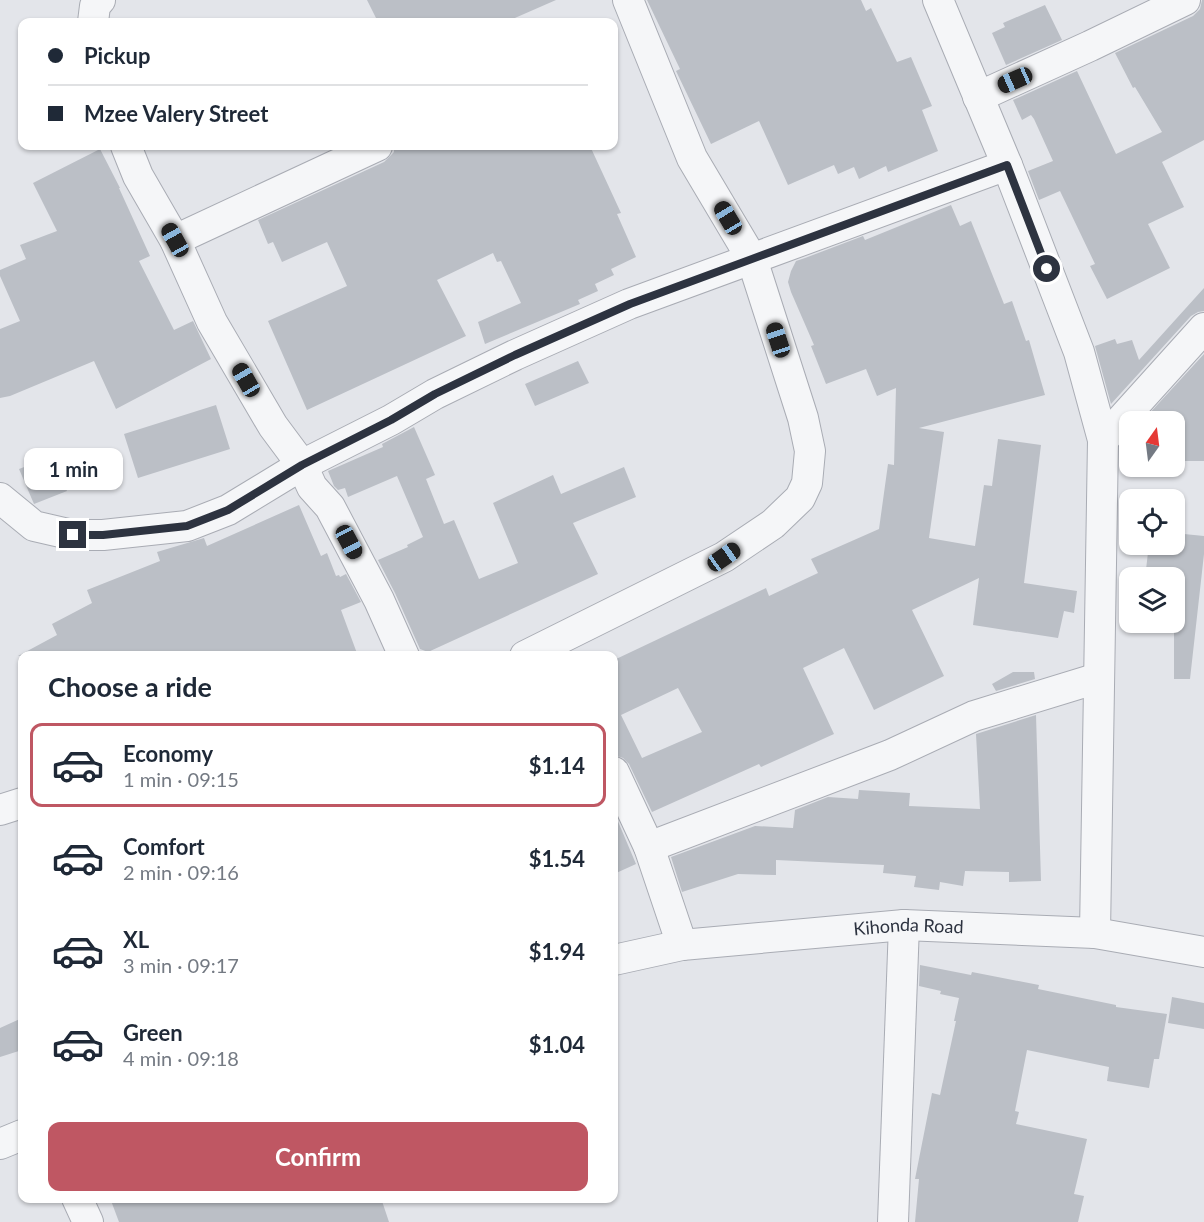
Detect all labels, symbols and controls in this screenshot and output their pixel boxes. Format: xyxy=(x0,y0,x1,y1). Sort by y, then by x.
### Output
text: Pickup xyxy=(84,42,150,69)
car xyxy=(995,64,1035,96)
text: Mzee Valery Street xyxy=(84,100,268,127)
car xyxy=(711,198,745,238)
car xyxy=(158,220,192,260)
route start xyxy=(1033,255,1060,282)
car xyxy=(764,320,792,360)
car xyxy=(229,360,263,400)
north arrow xyxy=(1119,411,1185,477)
map controls xyxy=(1119,411,1185,633)
callout: 1 min xyxy=(23,448,122,490)
text: 1 min xyxy=(49,457,98,481)
button: locate xyxy=(1119,489,1185,555)
route end xyxy=(59,521,86,548)
car xyxy=(333,522,365,562)
car xyxy=(704,539,744,575)
button: layers xyxy=(1119,567,1185,633)
text: Choose a ride xyxy=(48,670,212,703)
icon: car xyxy=(51,738,105,792)
text: Economy xyxy=(123,740,213,767)
text: $1.14 xyxy=(529,752,585,779)
text: 1 min · 09:15 xyxy=(123,767,239,791)
icon: car xyxy=(51,831,105,885)
text: Comfort xyxy=(123,833,205,860)
text: $1.54 xyxy=(529,845,585,872)
text: 2 min · 09:16 xyxy=(123,860,239,884)
street label: Kihonda Road xyxy=(852,913,964,940)
icon: car xyxy=(51,924,105,978)
text: XL xyxy=(123,926,149,953)
text: $1.94 xyxy=(529,938,585,965)
text: 3 min · 09:17 xyxy=(123,953,239,977)
icon: car xyxy=(51,1017,105,1071)
text: Green xyxy=(123,1019,183,1046)
text: $1.04 xyxy=(529,1031,585,1058)
text: 4 min · 09:18 xyxy=(123,1046,239,1070)
button: Confirm xyxy=(48,1122,588,1191)

